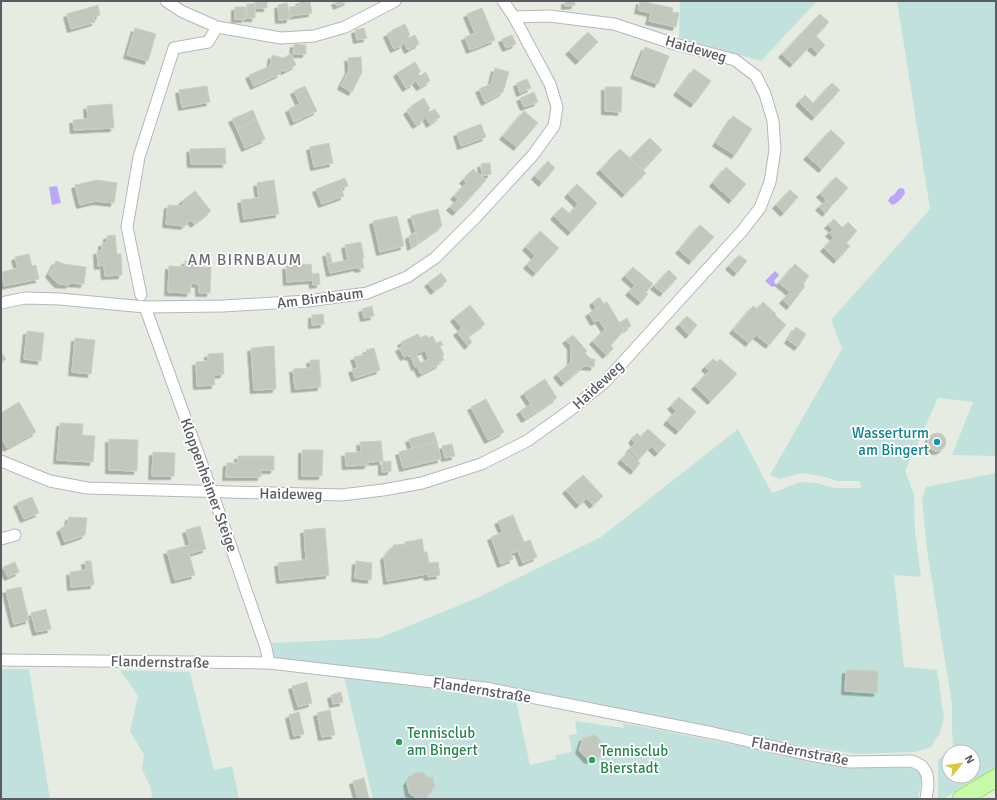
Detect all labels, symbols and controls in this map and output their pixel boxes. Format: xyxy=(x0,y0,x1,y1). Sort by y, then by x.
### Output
street label: Haideweg xyxy=(663,32,729,66)
district label: AM BIRNBAUM xyxy=(188,250,302,270)
street label: Am Birnbaum xyxy=(276,284,364,312)
street label: Haideweg xyxy=(569,357,627,413)
street label: Kloppenheimer Steige xyxy=(176,416,242,554)
place label: Wasserturm am Bingert xyxy=(852,424,929,459)
marker: Wasserturm am Bingert xyxy=(932,437,942,447)
street label: Haideweg xyxy=(259,484,323,504)
street label: Flandernstraße xyxy=(110,652,210,672)
street label: Flandernstraße xyxy=(432,673,532,707)
place label: Tennisclub am Bingert xyxy=(407,724,478,759)
street label: Flandernstraße xyxy=(750,733,850,769)
marker: Tennisclub am Bingert xyxy=(394,737,404,747)
place label: Tennisclub Bierstadt xyxy=(600,742,668,777)
north arrow xyxy=(941,744,981,784)
text: N xyxy=(962,753,977,766)
marker: Tennisclub Bierstadt xyxy=(587,755,597,765)

